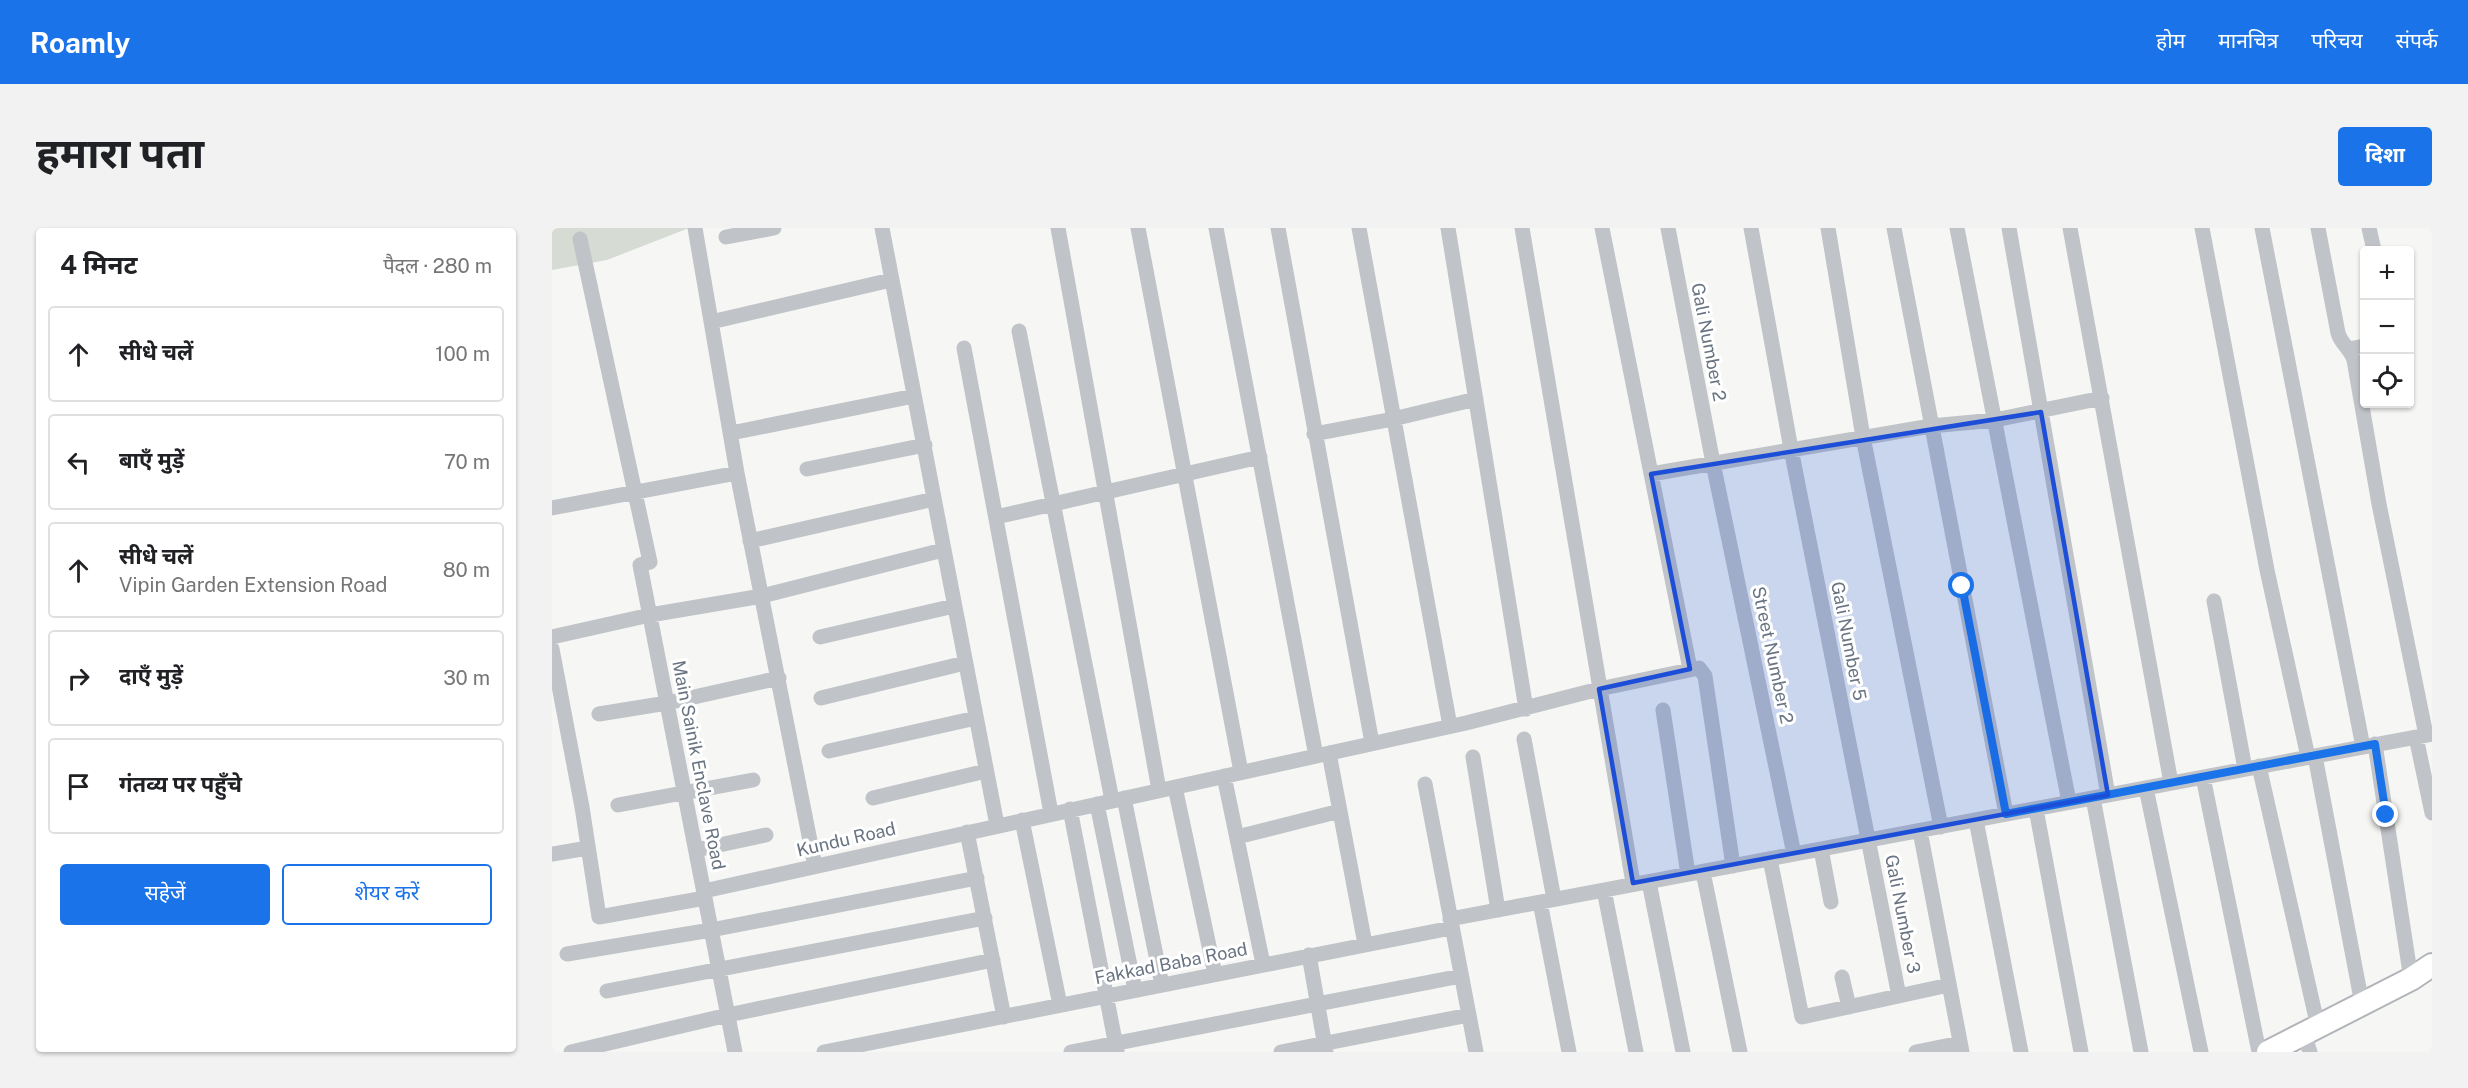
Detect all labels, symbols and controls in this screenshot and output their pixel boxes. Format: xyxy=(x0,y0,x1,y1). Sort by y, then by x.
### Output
text: Roamly xyxy=(30,26,130,59)
text: होम xyxy=(2156,28,2185,53)
text: मानचित्र xyxy=(2218,28,2278,53)
text: परिचय xyxy=(2311,28,2363,53)
text: संपर्क xyxy=(2396,28,2438,53)
button: दिशा xyxy=(2338,127,2432,186)
text: हमारा पता xyxy=(36,128,204,177)
map controls xyxy=(2360,246,2414,408)
button: + xyxy=(2360,246,2414,300)
text: 4 मिनट xyxy=(60,249,138,280)
text: पैदल · 280 m xyxy=(383,254,492,278)
street label: Gali Number 2 xyxy=(1687,281,1731,403)
button: − xyxy=(2360,300,2414,354)
icon: ahead xyxy=(62,338,95,371)
text: सीधे चलें xyxy=(119,339,193,365)
text: 100 m xyxy=(435,342,490,366)
button: locate xyxy=(2360,354,2414,408)
icon: left xyxy=(62,446,95,479)
text: बाएँ मुड़ें xyxy=(119,447,184,473)
text: 70 m xyxy=(444,450,490,474)
text: सीधे चलें xyxy=(119,543,193,569)
icon: ahead xyxy=(62,554,95,587)
text: 80 m xyxy=(443,558,490,582)
route start xyxy=(1948,572,1974,598)
text: Vipin Garden Extension Road xyxy=(119,573,387,597)
street label: Gali Number 5 xyxy=(1827,580,1871,702)
street label: Street Number 2 xyxy=(1748,584,1798,726)
street label: Main Sainik Enclave Road xyxy=(668,658,730,872)
icon: right xyxy=(62,662,95,695)
text: दाएँ मुड़ें xyxy=(119,663,183,689)
text: 30 m xyxy=(443,666,490,690)
icon: arrive xyxy=(62,770,95,803)
text: गंतव्य पर पहुँचे xyxy=(119,771,242,797)
route end xyxy=(2372,801,2398,827)
street label: Kundu Road xyxy=(794,817,898,861)
street label: Gali Number 3 xyxy=(1881,853,1925,975)
button: सहेजें xyxy=(60,864,270,925)
button: शेयर करें xyxy=(282,864,492,925)
street label: Fakkad Baba Road xyxy=(1093,938,1249,988)

